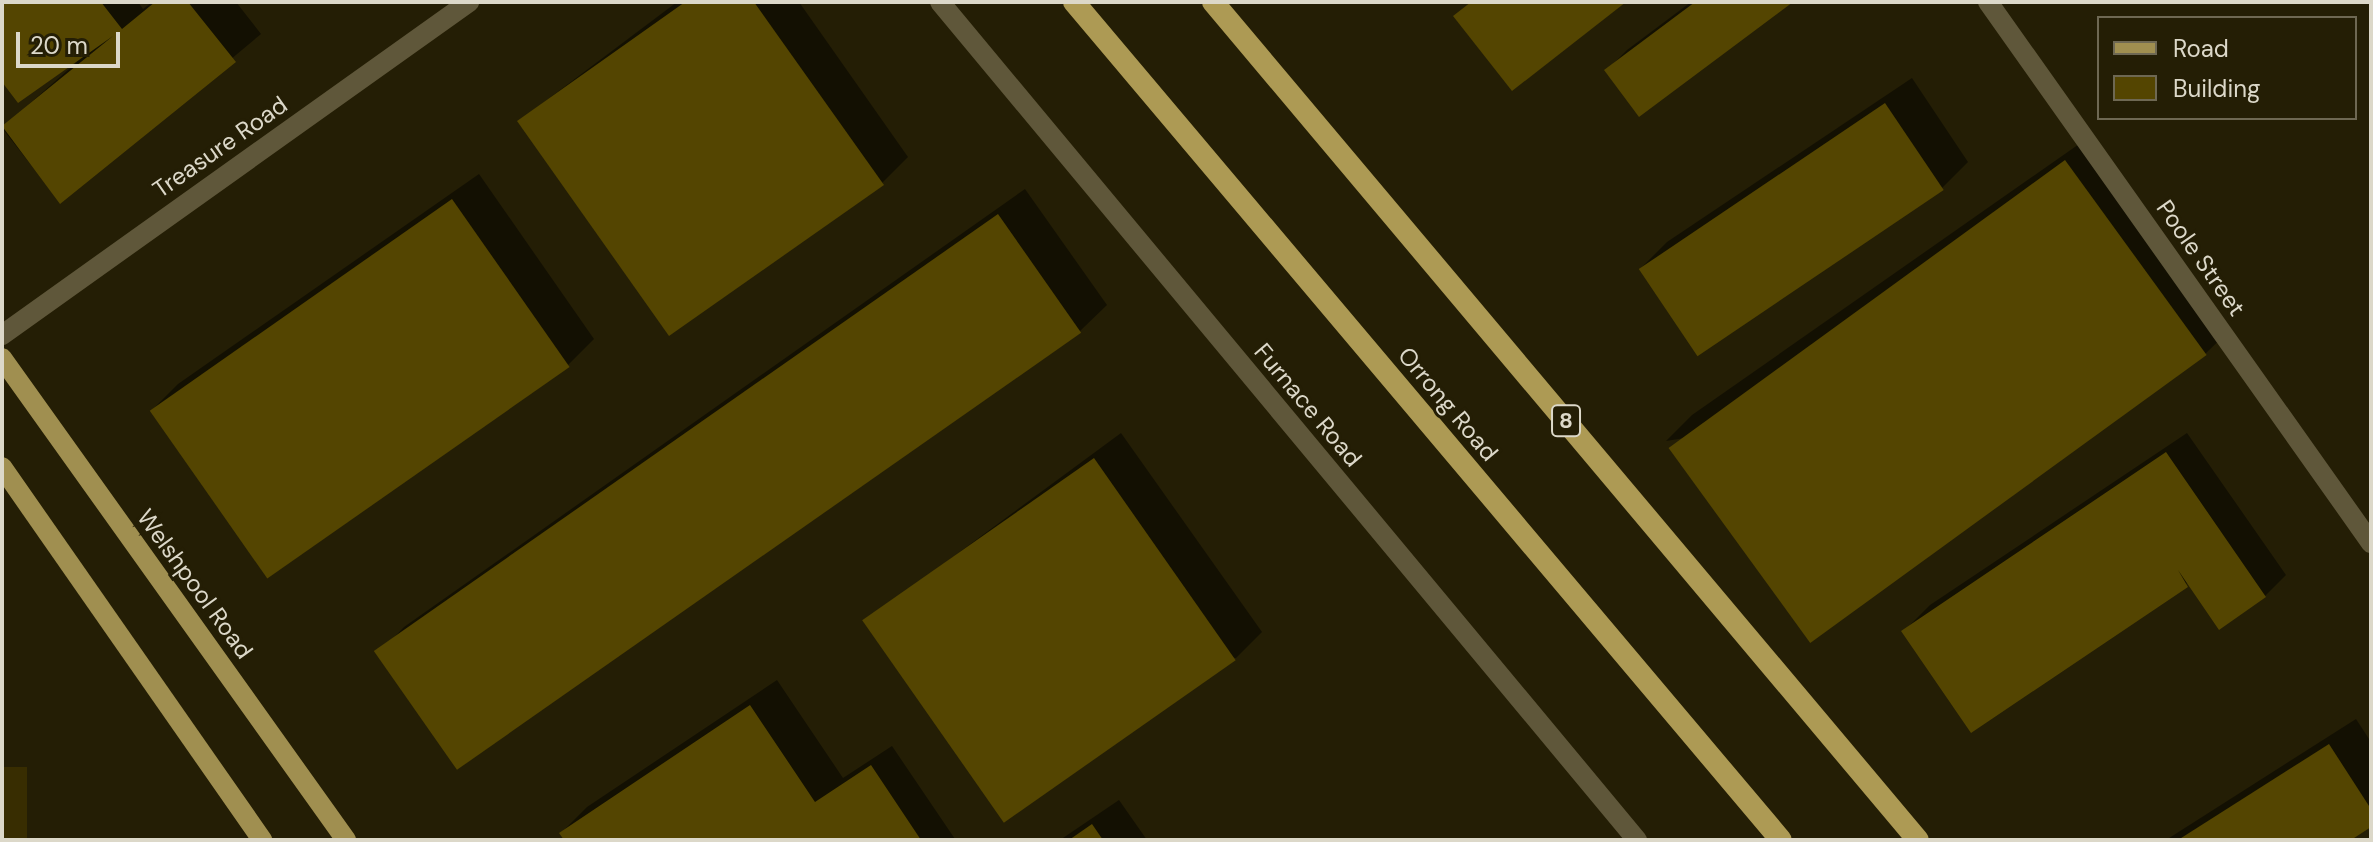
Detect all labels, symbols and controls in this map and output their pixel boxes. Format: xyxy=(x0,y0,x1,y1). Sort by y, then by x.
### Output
scale bar xyxy=(20,16,124,66)
legend xyxy=(2097,16,2357,120)
text: 20 m xyxy=(30,30,88,61)
text: Road xyxy=(2173,33,2229,64)
text: Building xyxy=(2173,73,2260,104)
street label: Treasure Road xyxy=(147,90,293,204)
street label: Poole Street xyxy=(2150,194,2252,322)
street label: Furnace Road xyxy=(1248,338,1368,472)
street label: Orrong Road xyxy=(1392,341,1504,467)
road number: 8 xyxy=(1550,403,1582,439)
street label: Welshpool Road xyxy=(131,504,259,664)

